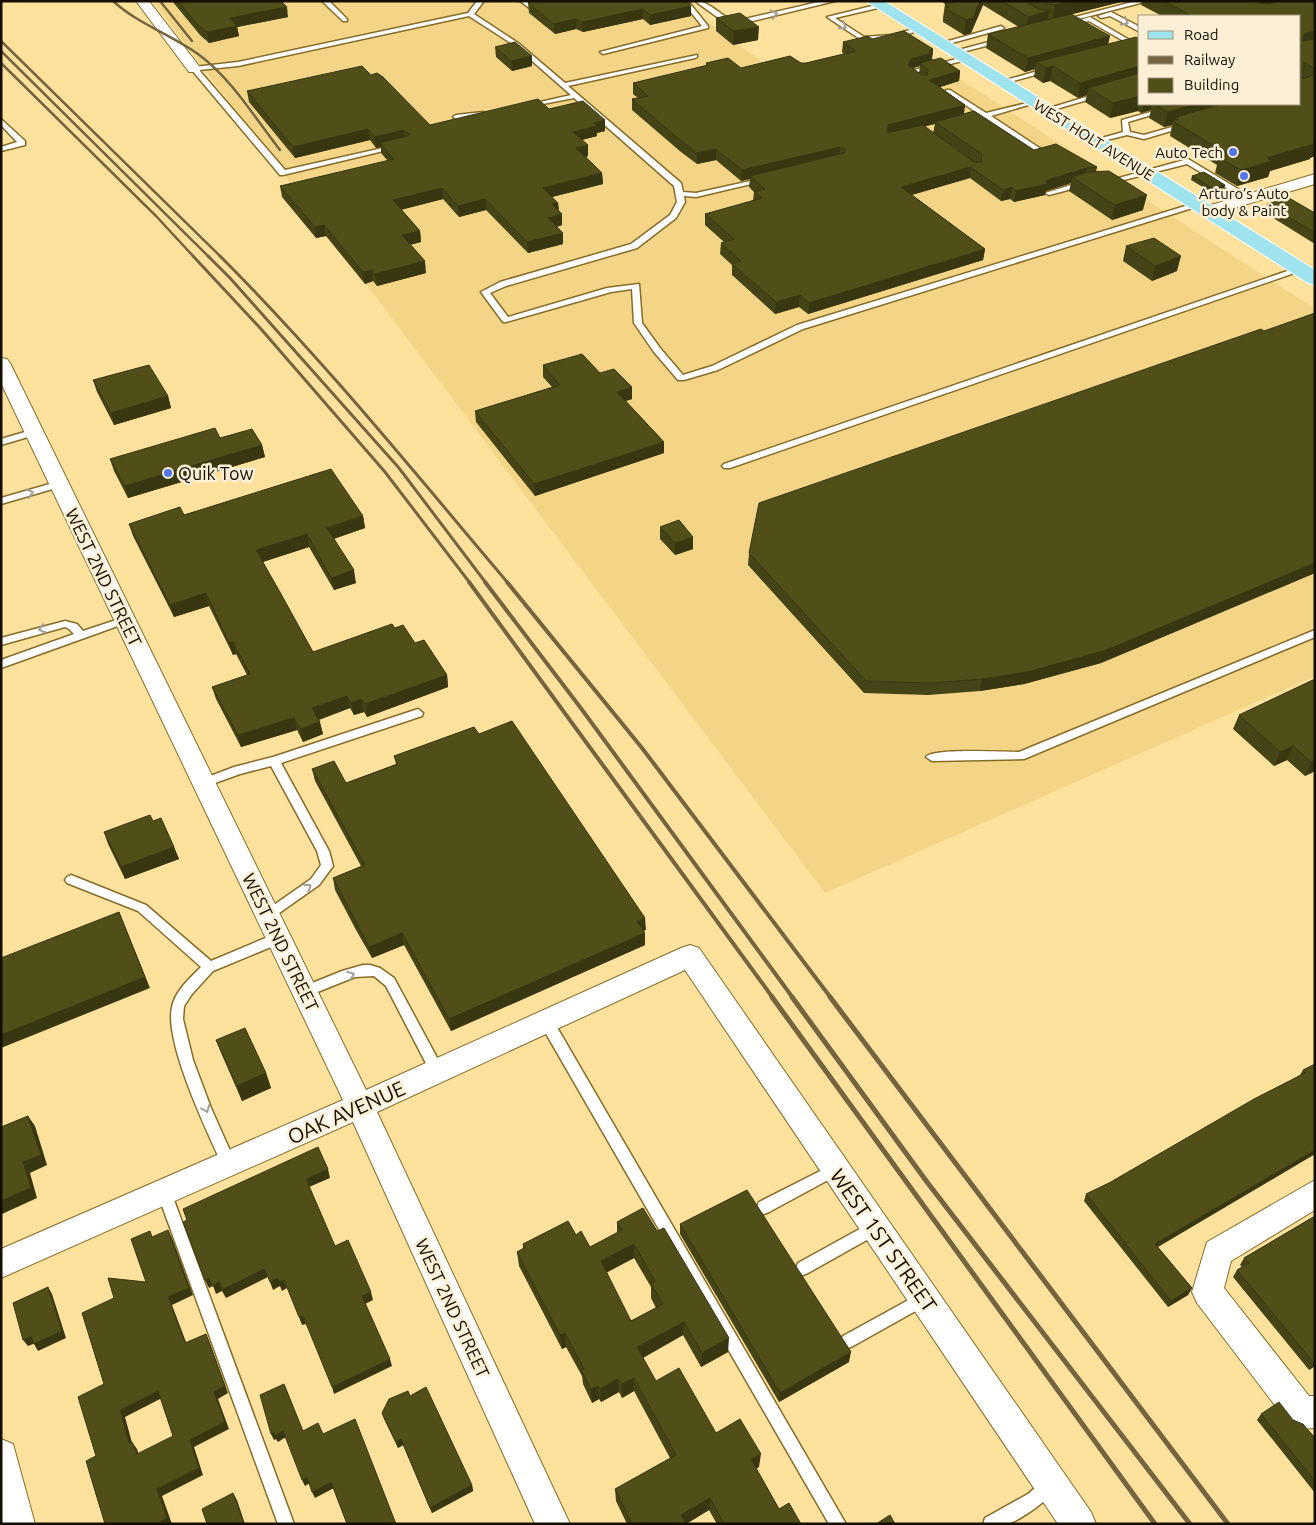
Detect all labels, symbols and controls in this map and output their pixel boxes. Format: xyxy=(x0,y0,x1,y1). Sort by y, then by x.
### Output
one-way arrow xyxy=(770,9,779,20)
one-way arrow xyxy=(1120,15,1129,25)
legend xyxy=(1138,15,1301,105)
one-way arrow xyxy=(838,19,847,29)
text: Road xyxy=(1184,26,1219,43)
text: Railway xyxy=(1184,51,1235,68)
text: Building xyxy=(1184,76,1239,93)
street label: WEST HOLT AVENUE xyxy=(1031,96,1157,184)
place label: Auto Tech xyxy=(1155,144,1223,161)
marker: Auto Tech xyxy=(1227,146,1239,158)
marker: Arturo’s Auto body & Paint xyxy=(1238,170,1250,182)
place label: Arturo’s Auto body & Paint xyxy=(1199,185,1289,219)
place label: Quik Tow xyxy=(178,463,253,484)
marker: Quik Tow xyxy=(162,467,174,479)
one-way arrow xyxy=(26,488,34,498)
street label: WEST 2ND STREET xyxy=(62,505,146,649)
one-way arrow xyxy=(39,624,47,634)
street label: WEST 2ND STREET xyxy=(239,870,323,1014)
one-way arrow xyxy=(302,884,312,893)
one-way arrow xyxy=(346,971,354,981)
street label: OAK AVENUE xyxy=(284,1075,408,1149)
one-way arrow xyxy=(200,1104,210,1113)
street label: WEST 1ST STREET xyxy=(826,1164,942,1316)
street label: WEST 2ND STREET xyxy=(412,1235,494,1381)

